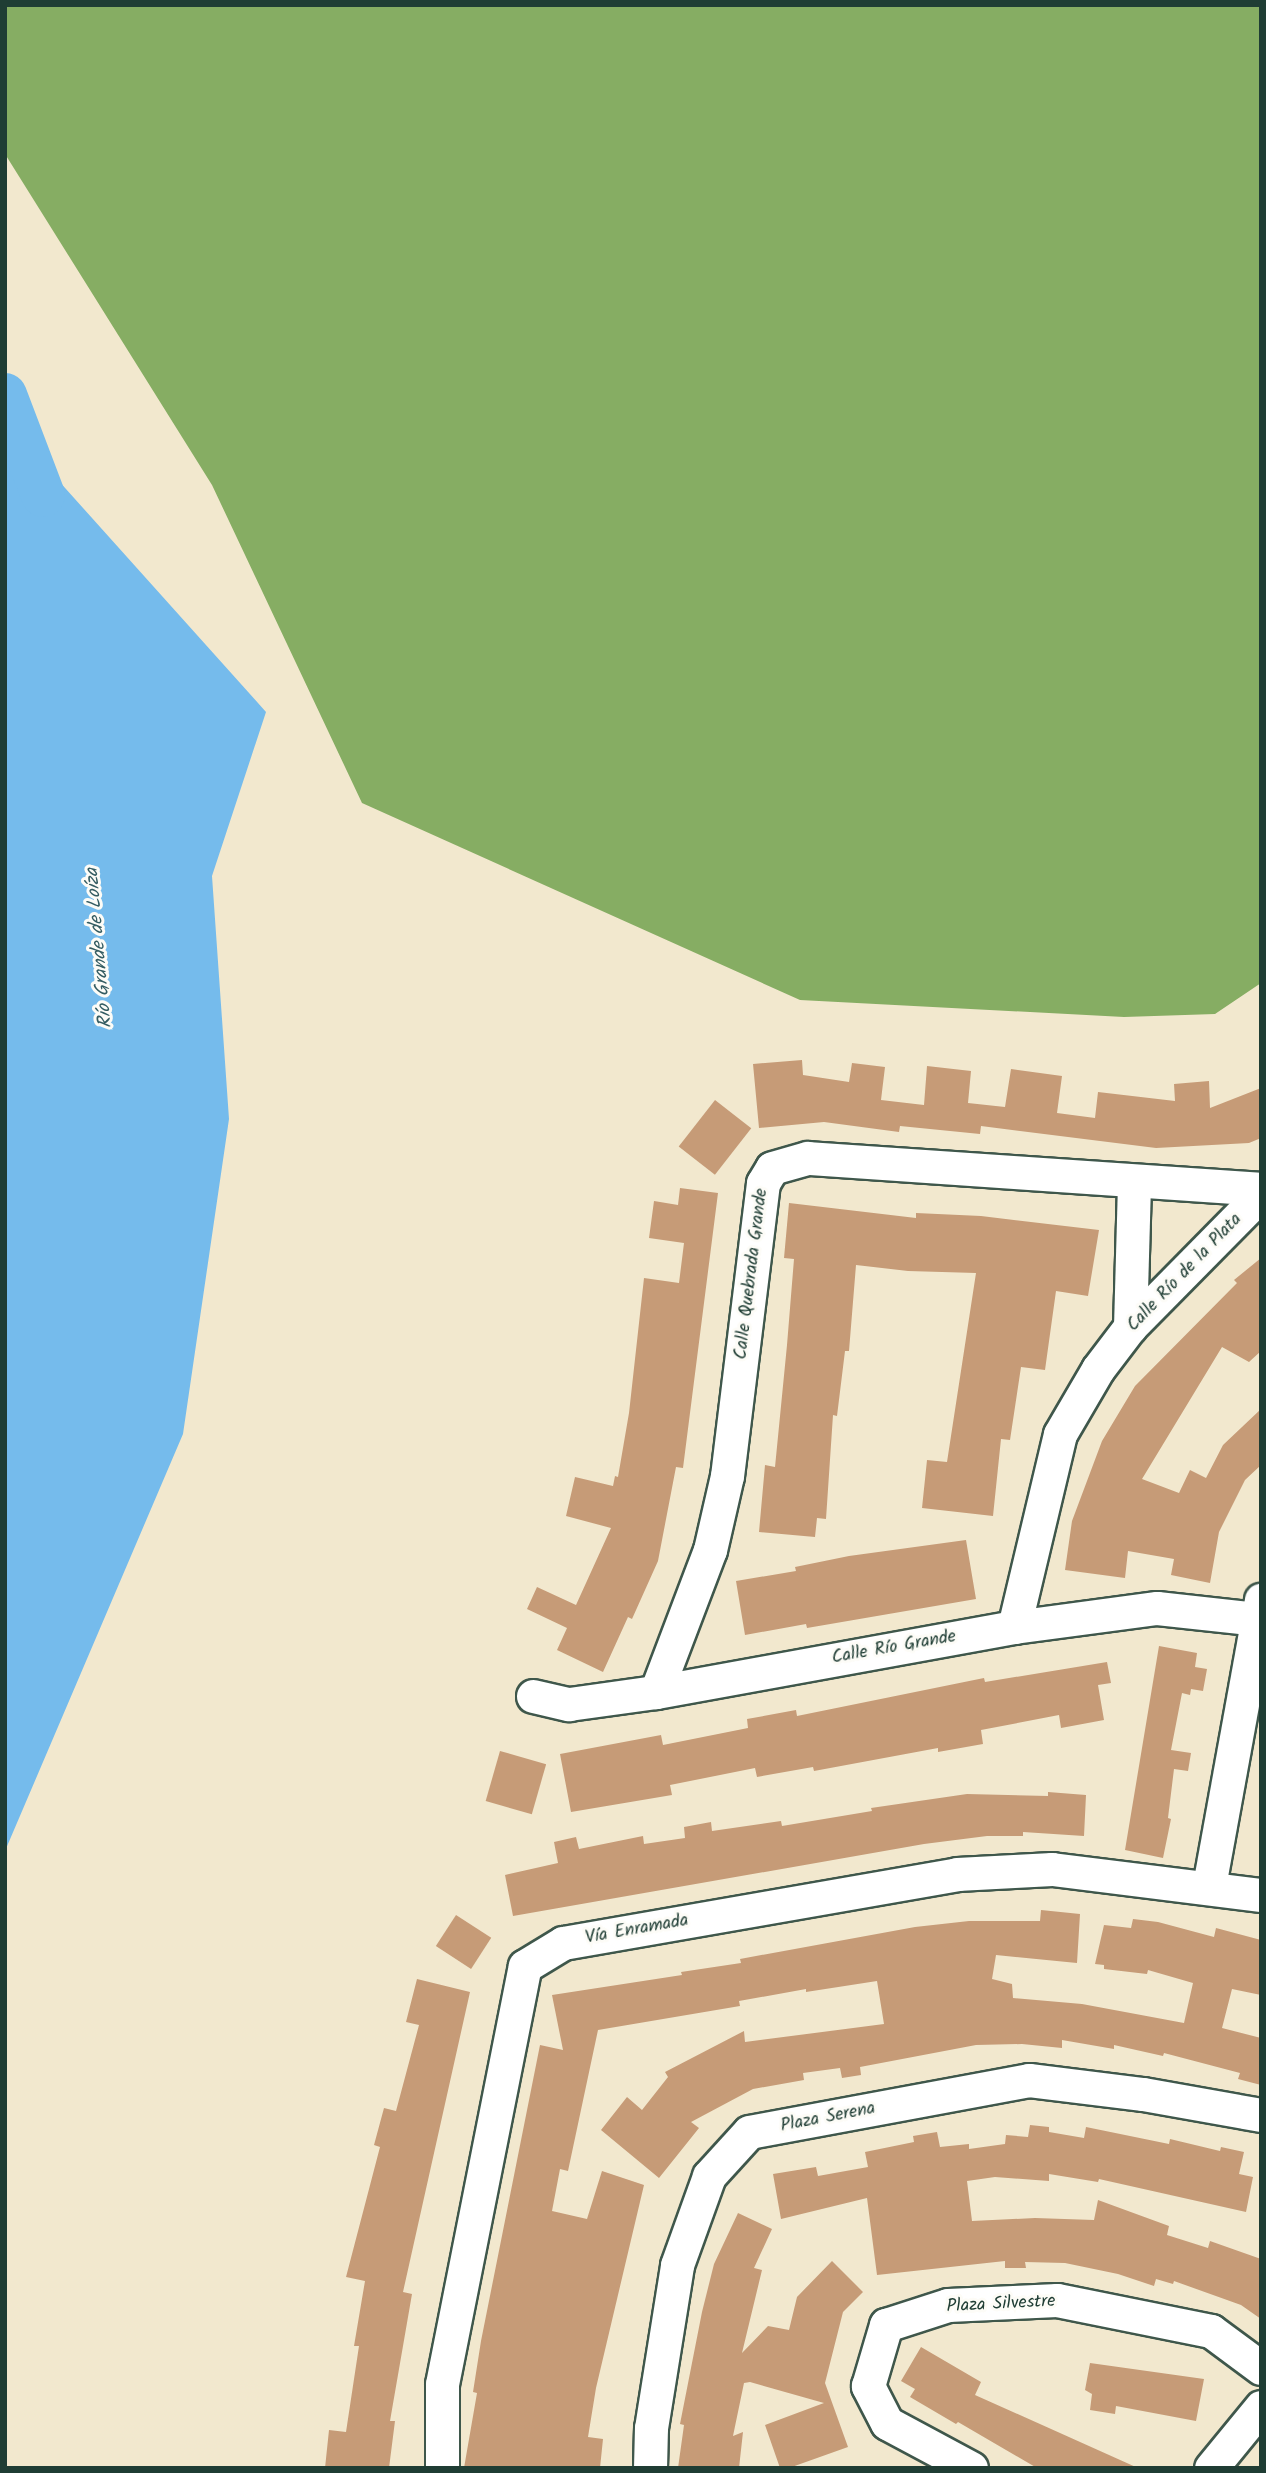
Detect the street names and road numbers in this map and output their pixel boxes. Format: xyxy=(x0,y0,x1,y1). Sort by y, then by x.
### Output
street label: Calle Quebrada Grande xyxy=(731,1187,773,1361)
street label: Calle Río de la Plata xyxy=(1123,1209,1247,1337)
street label: Calle Río Grande xyxy=(830,1626,958,1670)
street label: Vía Enramada xyxy=(584,1910,690,1950)
street label: Plaza Serena xyxy=(779,2098,877,2138)
street label: Plaza Silvestre xyxy=(946,2291,1056,2319)

